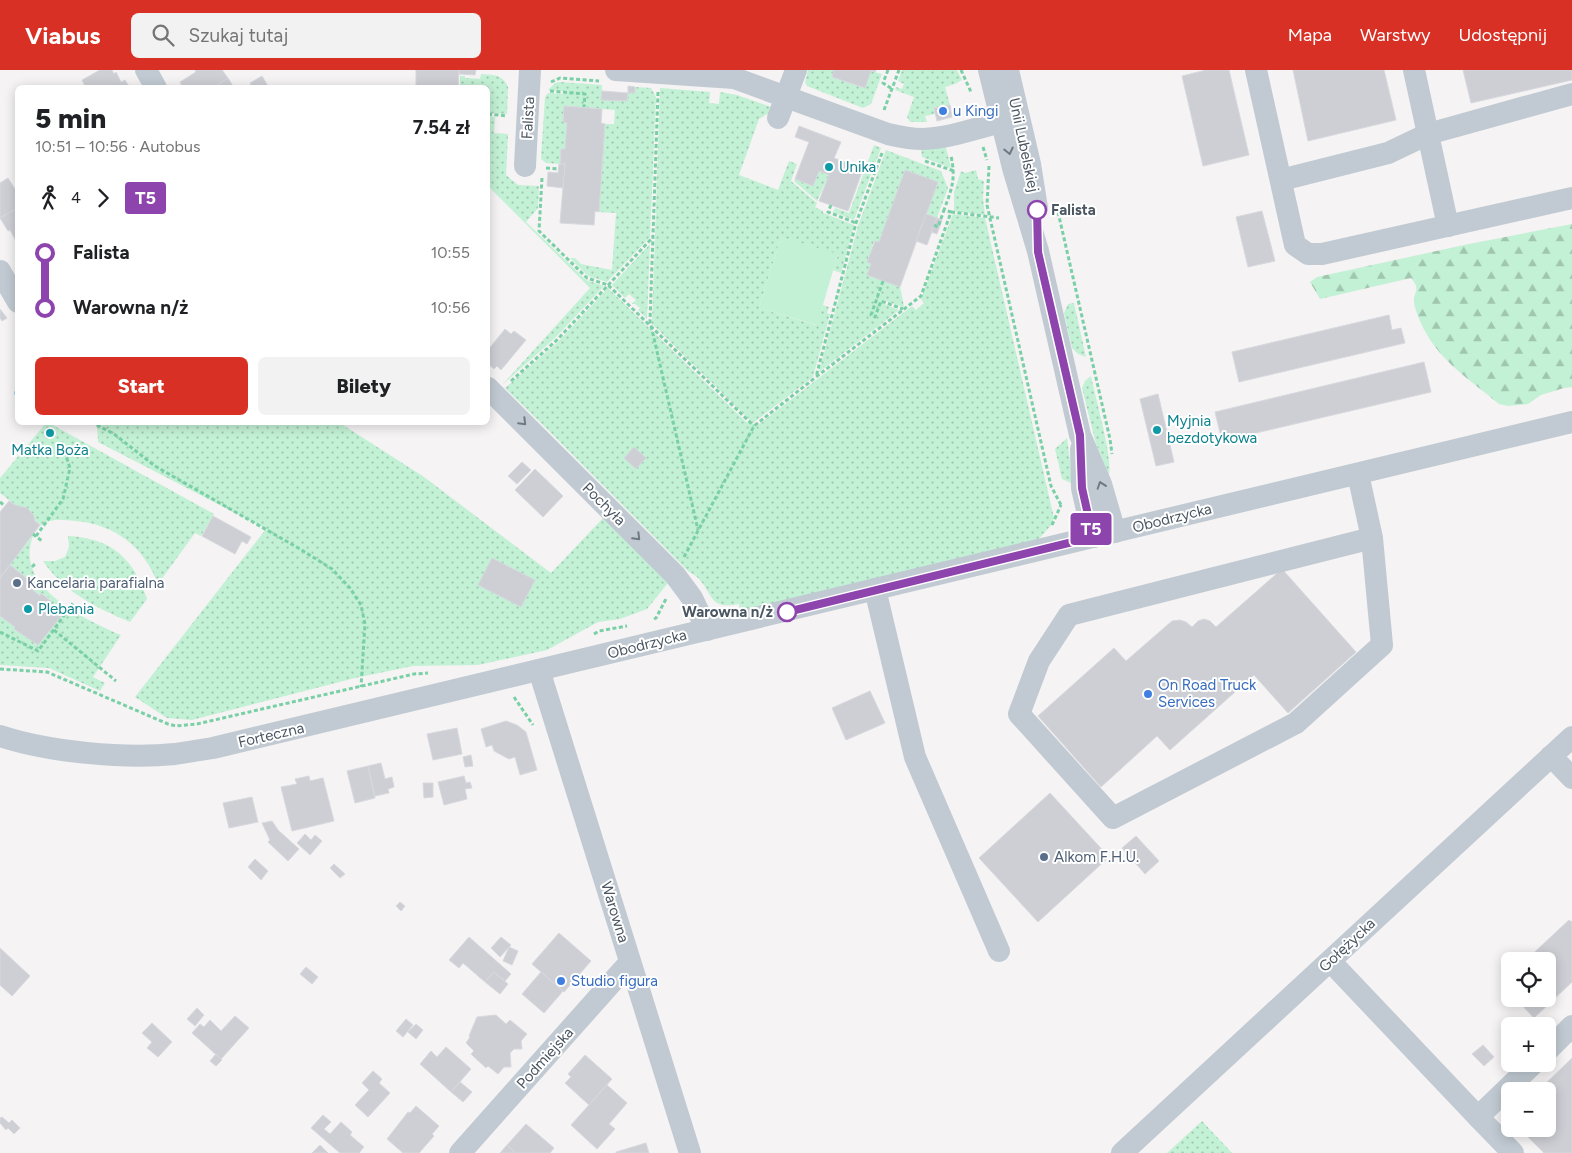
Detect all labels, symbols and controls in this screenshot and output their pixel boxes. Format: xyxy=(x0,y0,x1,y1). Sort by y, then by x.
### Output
search box xyxy=(131,13,481,58)
text: Viabus xyxy=(25,21,101,50)
icon: search xyxy=(149,21,177,49)
text: Szukaj tutaj xyxy=(189,24,288,47)
text: Mapa xyxy=(1288,24,1332,46)
text: Warstwy xyxy=(1360,24,1431,46)
text: Udostępnij xyxy=(1459,24,1547,46)
street label: Falista xyxy=(518,96,538,140)
street label: Unii Lubelskiej xyxy=(1005,96,1043,194)
text: 5 min xyxy=(35,101,106,135)
place label: u Kingi xyxy=(953,102,998,120)
marker: u Kingi xyxy=(937,105,949,117)
text: 7.54 zł xyxy=(413,116,470,139)
text: 10:51 – 10:56 · Autobus xyxy=(35,137,200,156)
one-way arrow xyxy=(1003,147,1014,156)
place label: Unika xyxy=(839,158,876,176)
marker: Unika xyxy=(823,161,835,173)
icon: walk xyxy=(35,184,63,212)
icon: forward xyxy=(89,184,117,212)
text: T5 xyxy=(135,187,156,209)
text: 4 xyxy=(71,188,81,207)
marker: Falista xyxy=(1027,200,1047,220)
place label: Falista xyxy=(1051,201,1096,219)
text: Falista xyxy=(73,241,130,264)
text: 10:55 xyxy=(431,243,470,262)
text: Warowna n/ż xyxy=(73,296,188,319)
text: 10:56 xyxy=(431,298,470,317)
button: Start xyxy=(35,357,248,415)
button: Bilety xyxy=(258,357,470,415)
place label: Myjnia bezdotykowa xyxy=(1167,412,1257,447)
one-way arrow xyxy=(517,416,526,425)
marker: Myjnia bezdotykowa xyxy=(1151,424,1163,436)
marker: Matka Boża xyxy=(44,427,56,439)
place label: Matka Boża xyxy=(11,441,89,459)
street label: Pochyła xyxy=(579,479,629,529)
one-way arrow xyxy=(1097,481,1107,490)
street label: Obodrzycka xyxy=(1131,499,1213,537)
line badge: T5 xyxy=(1068,513,1114,545)
text: T5 xyxy=(1081,518,1101,540)
one-way arrow xyxy=(632,531,641,540)
place label: Kancelaria parafialna xyxy=(27,574,164,592)
marker: Kancelaria parafialna xyxy=(11,577,23,589)
place label: Plebania xyxy=(38,600,94,618)
marker: Warowna n/ż xyxy=(777,602,797,622)
marker: Plebania xyxy=(22,603,34,615)
place label: Warowna n/ż xyxy=(682,603,773,621)
street label: Obodrzycka xyxy=(606,625,688,663)
place label: On Road Truck Services xyxy=(1158,676,1257,711)
marker: On Road Truck Services xyxy=(1142,688,1154,700)
street label: Forteczna xyxy=(236,719,306,751)
place label: Alkom F.H.U. xyxy=(1054,848,1139,866)
marker: Alkom F.H.U. xyxy=(1038,851,1050,863)
street label: Warowna xyxy=(597,879,633,945)
street label: Gołężycka xyxy=(1315,914,1379,976)
map controls xyxy=(1501,952,1556,1137)
button: locate xyxy=(1501,952,1556,1007)
place label: Studio figura xyxy=(571,972,658,990)
marker: Studio figura xyxy=(555,975,567,987)
button: + xyxy=(1501,1017,1556,1072)
street label: Podmiejska xyxy=(513,1024,577,1092)
button: − xyxy=(1501,1082,1556,1137)

